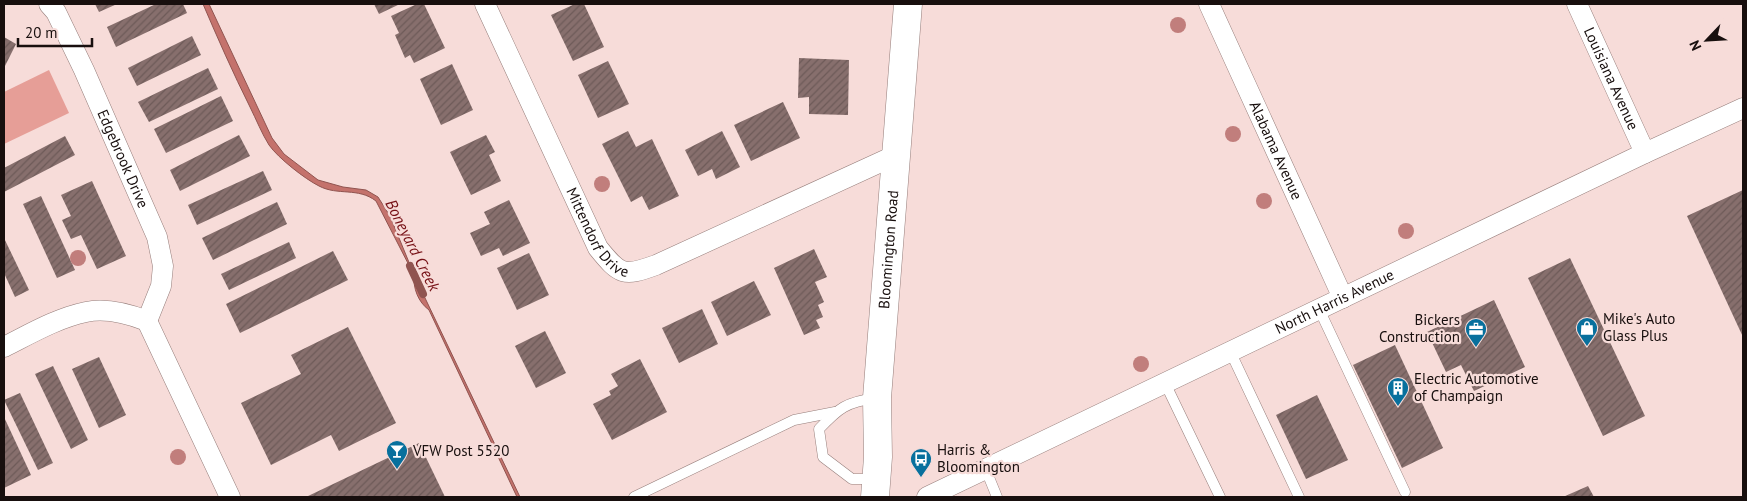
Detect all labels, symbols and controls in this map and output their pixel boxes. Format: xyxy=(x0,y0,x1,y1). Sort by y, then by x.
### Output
scale bar xyxy=(18,15,91,47)
north arrow xyxy=(1682,15,1732,65)
text: 20 m xyxy=(25,23,58,42)
street label: Louisiana Avenue xyxy=(1580,24,1643,133)
text: N xyxy=(1685,38,1705,53)
street label: Alabama Avenue xyxy=(1246,98,1307,203)
street label: Edgebrook Drive xyxy=(93,106,153,211)
street label: Mittendorf Drive xyxy=(562,184,630,281)
street label: Bloomington Road xyxy=(874,190,902,309)
water label: Boneyard Creek xyxy=(381,196,445,295)
street label: North Harris Avenue xyxy=(1272,265,1397,338)
place label: Mike's Auto Glass Plus xyxy=(1603,309,1675,345)
place label: Bickers Construction xyxy=(1379,310,1460,346)
shop icon: Mike's Auto Glass Plus xyxy=(1575,316,1599,347)
office icon: Bickers Construction xyxy=(1464,317,1488,348)
place label: Electric Automotive of Champaign xyxy=(1414,369,1539,405)
building icon: Electric Automotive of Champaign xyxy=(1386,376,1410,407)
bar icon: VFW Post 5520 xyxy=(385,439,409,470)
place label: Harris & Bloomington xyxy=(937,440,1020,476)
place label: VFW Post 5520 xyxy=(412,441,509,460)
bus stop icon: Harris & Bloomington xyxy=(909,447,933,478)

